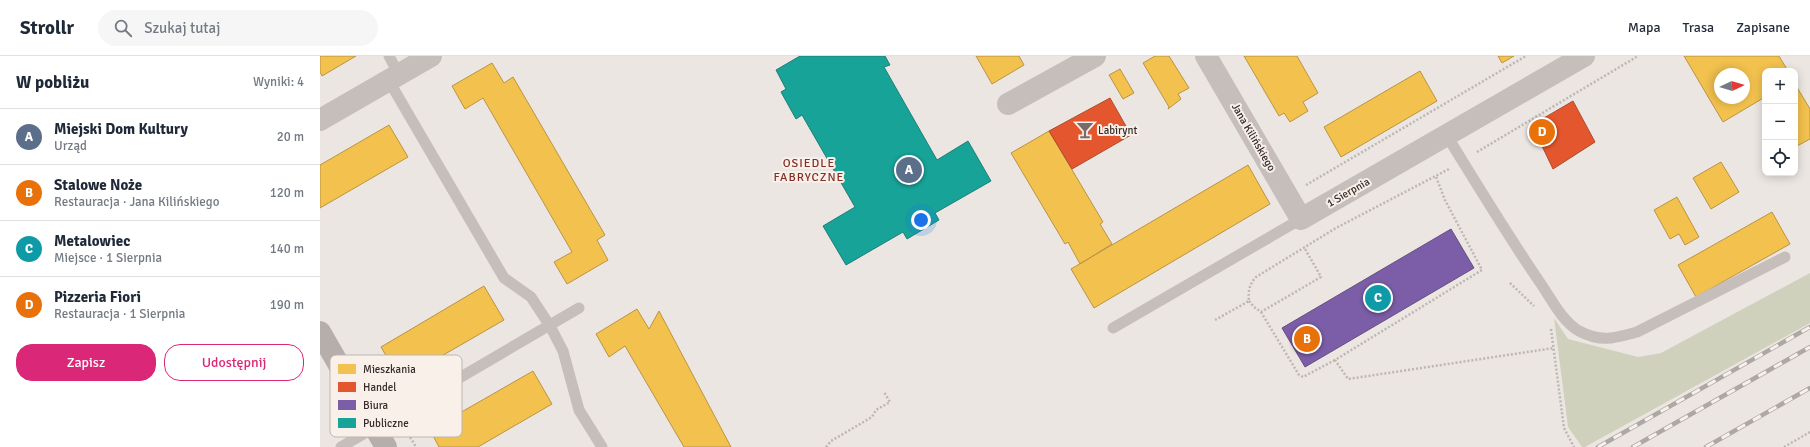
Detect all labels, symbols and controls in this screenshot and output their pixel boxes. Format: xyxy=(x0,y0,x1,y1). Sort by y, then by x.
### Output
search box xyxy=(98,10,378,46)
text: Strollr xyxy=(20,16,74,40)
icon: search xyxy=(112,17,134,39)
text: Szukaj tutaj xyxy=(144,19,220,37)
text: Mapa xyxy=(1628,19,1661,36)
text: Trasa xyxy=(1683,19,1714,36)
text: Zapisane xyxy=(1736,19,1790,36)
north arrow xyxy=(1714,68,1750,104)
map controls xyxy=(1762,68,1798,176)
button: + xyxy=(1762,68,1798,104)
text: W pobliżu xyxy=(16,72,89,93)
text: Wyniki: 4 xyxy=(253,74,304,90)
street label: Jana Kilińskiego xyxy=(1229,101,1278,174)
button: − xyxy=(1762,104,1798,140)
pin: D xyxy=(1529,117,1555,147)
text: Miejski Dom Kultury xyxy=(54,120,188,138)
bar icon: Labirynt xyxy=(1075,120,1095,140)
place label: Labirynt xyxy=(1098,124,1137,137)
text: A xyxy=(25,129,33,145)
text: 20 m xyxy=(277,129,304,145)
text: Urząd xyxy=(54,138,87,154)
button: locate xyxy=(1762,140,1798,176)
pin: A xyxy=(896,155,922,185)
district label: OSIEDLE FABRYCZNE xyxy=(774,156,844,185)
street label: 1 Sierpnia xyxy=(1324,175,1372,210)
text: Stalowe Noże xyxy=(54,176,142,194)
text: B xyxy=(25,185,33,201)
text: 120 m xyxy=(270,185,304,201)
text: Restauracja · Jana Kilińskiego xyxy=(54,194,220,210)
your location xyxy=(911,210,931,230)
text: Metalowiec xyxy=(54,232,130,250)
text: C xyxy=(25,241,33,257)
text: 140 m xyxy=(270,241,304,257)
text: Miejsce · 1 Sierpnia xyxy=(54,250,162,266)
pin: C xyxy=(1365,283,1391,313)
text: Pizzeria Fiori xyxy=(54,288,141,306)
text: D xyxy=(25,297,33,313)
text: 190 m xyxy=(270,297,304,313)
text: Restauracja · 1 Sierpnia xyxy=(54,306,185,322)
pin: B xyxy=(1294,324,1320,354)
button: Zapisz xyxy=(16,344,156,381)
button: Udostępnij xyxy=(164,344,304,381)
legend xyxy=(330,355,462,437)
text: Mieszkania xyxy=(363,363,416,376)
text: Handel xyxy=(363,381,397,394)
text: Biura xyxy=(363,399,389,412)
text: Publiczne xyxy=(363,417,409,430)

